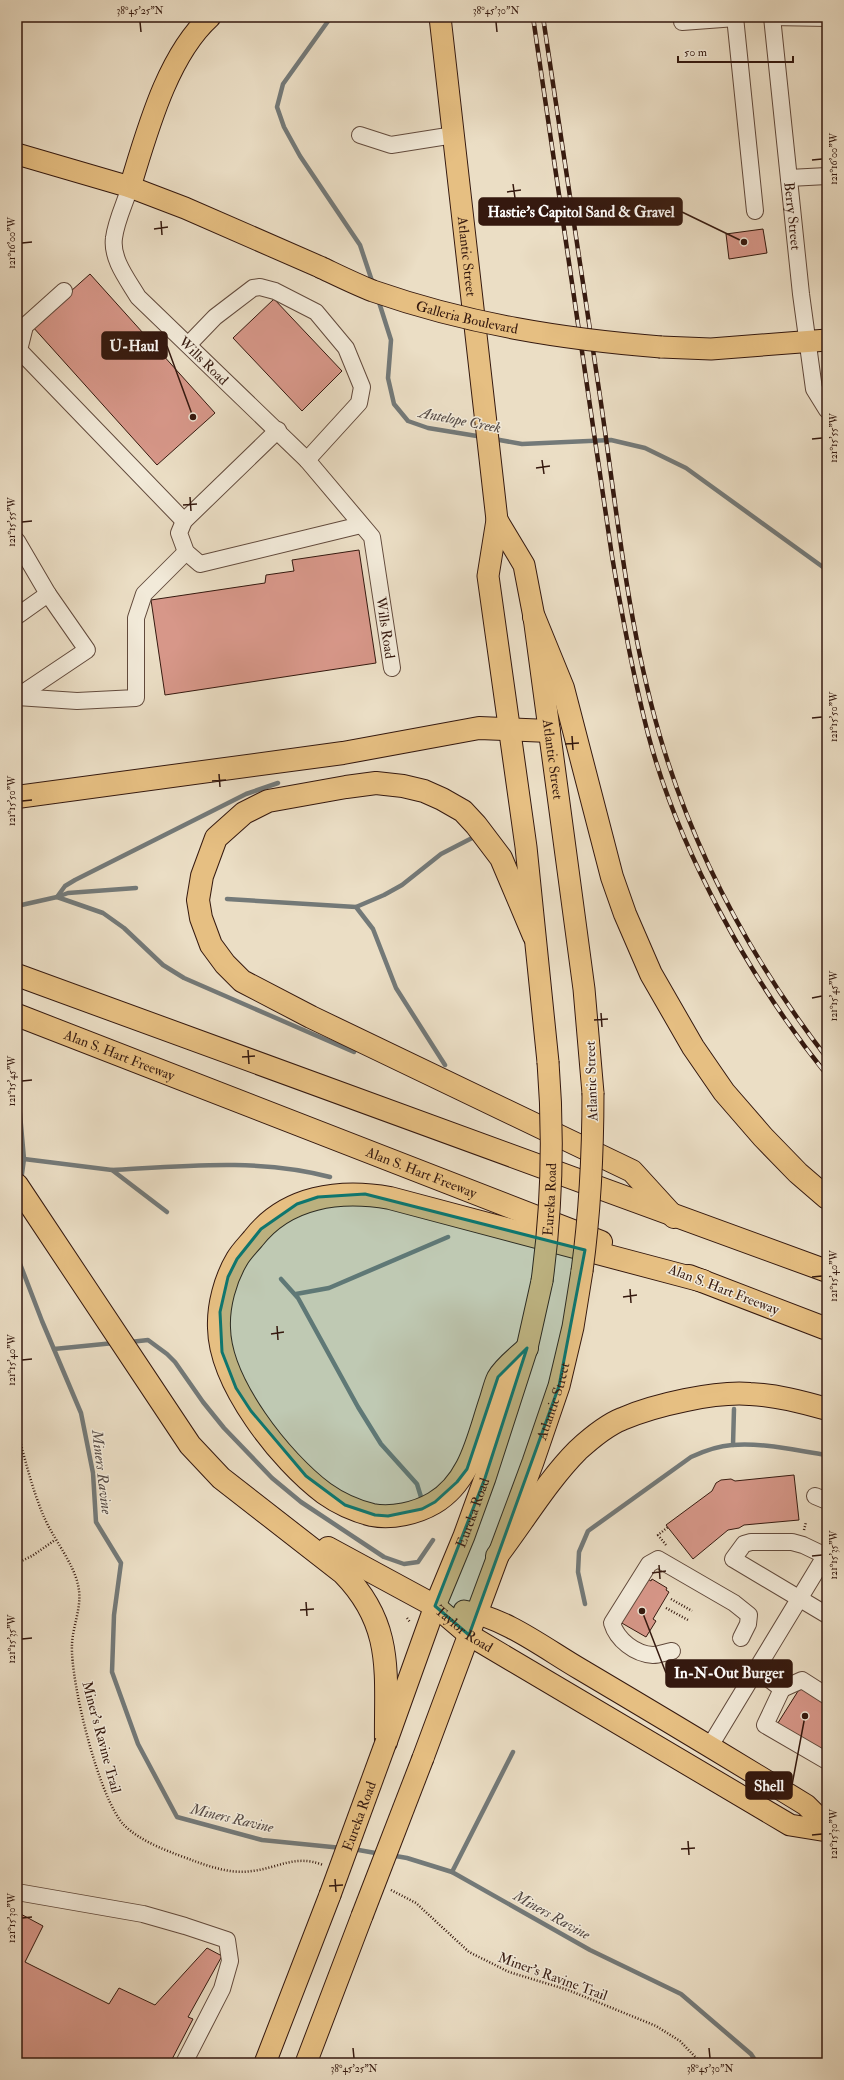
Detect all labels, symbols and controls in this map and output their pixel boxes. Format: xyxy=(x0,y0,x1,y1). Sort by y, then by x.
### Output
text: 38°45'25"N xyxy=(116,5,164,17)
text: 38°45'30"N xyxy=(473,5,519,17)
scale bar xyxy=(678,38,793,64)
text: 50 m xyxy=(684,45,708,60)
text: 121°16'00"W xyxy=(828,132,840,185)
street label: Berry Street xyxy=(780,181,804,251)
callout: Hastie's Capitol Sand & Gravel xyxy=(479,198,682,225)
text: Hastie's Capitol Sand & Gravel xyxy=(487,203,675,223)
street label: Atlantic Street xyxy=(454,215,480,298)
text: 121°16'00"W xyxy=(6,216,18,269)
street label: Galleria Boulevard xyxy=(414,297,520,338)
callout: U-Haul xyxy=(102,332,167,359)
street label: Wills Road xyxy=(174,332,232,389)
text: U-Haul xyxy=(110,337,159,356)
water label: Antelope Creek xyxy=(415,403,502,438)
text: 121°15'55"W xyxy=(828,412,840,463)
text: 121°15'55"W xyxy=(6,496,18,547)
street label: Wills Road xyxy=(372,595,398,660)
text: 121°15'50"W xyxy=(828,691,840,742)
street label: Atlantic Street xyxy=(539,717,566,801)
text: 121°15'50"W xyxy=(6,775,18,826)
text: 121°15'45"W xyxy=(828,970,840,1021)
street label: Alan S. Hart Freeway xyxy=(61,1026,178,1086)
street label: Atlantic Street xyxy=(582,1040,601,1122)
text: 121°15'45"W xyxy=(6,1055,18,1106)
street label: Alan S. Hart Freeway xyxy=(363,1143,480,1203)
street label: Eureka Road xyxy=(539,1163,560,1237)
text: 121°15'40"W xyxy=(828,1250,840,1302)
street label: Alan S. Hart Freeway xyxy=(665,1260,782,1320)
text: 121°15'40"W xyxy=(6,1334,18,1386)
street label: Atlantic Street xyxy=(533,1360,573,1443)
water label: Miners Ravine xyxy=(87,1428,116,1516)
street label: Eureka Road xyxy=(452,1475,493,1550)
text: 121°15'35"W xyxy=(828,1530,840,1580)
street label: Taylor Road xyxy=(431,1602,496,1656)
text: 121°15'35"W xyxy=(6,1614,18,1664)
callout: In-N-Out Burger xyxy=(666,1660,792,1687)
text: In-N-Out Burger xyxy=(674,1664,785,1684)
street label: Miner's Ravine Trail xyxy=(78,1679,125,1795)
callout: Shell xyxy=(746,1772,792,1799)
text: Shell xyxy=(754,1777,784,1796)
street label: Eureka Road xyxy=(339,1779,380,1853)
water label: Miners Ravine xyxy=(188,1799,276,1837)
text: 121°15'30"W xyxy=(828,1808,840,1859)
water label: Miners Ravine xyxy=(509,1886,594,1945)
text: 121°15'30"W xyxy=(6,1892,18,1943)
street label: Miner's Ravine Trail xyxy=(496,1949,610,2004)
text: 38°45'25"N xyxy=(330,2063,378,2075)
text: 38°45'30"N xyxy=(687,2063,733,2075)

